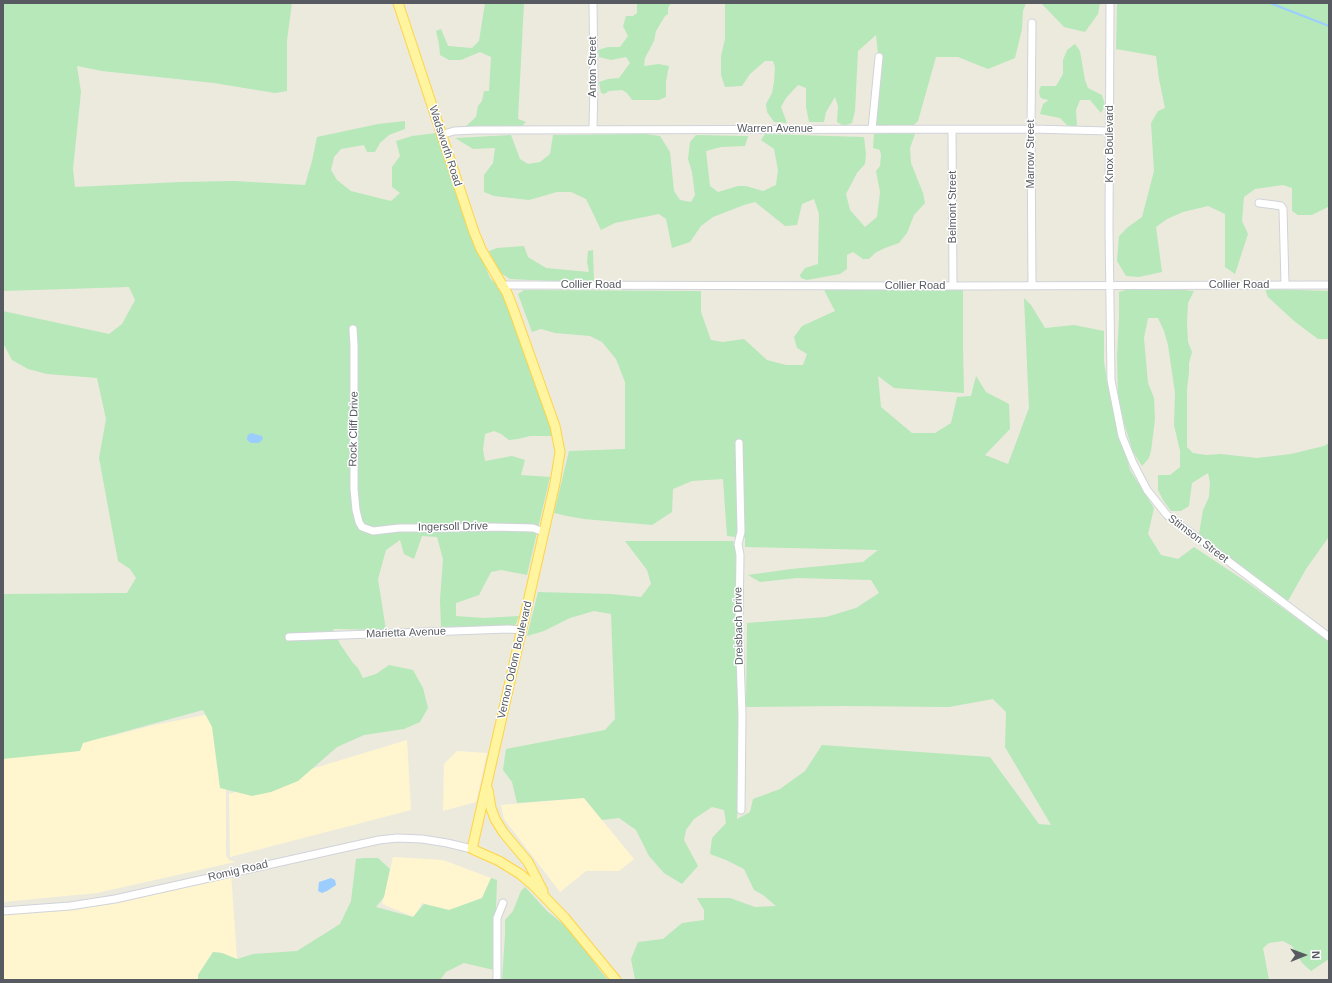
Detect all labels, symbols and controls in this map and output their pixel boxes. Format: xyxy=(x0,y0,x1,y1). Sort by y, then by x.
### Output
street label: Anton Street xyxy=(586,36,600,98)
street label: Wadsworth Road xyxy=(426,104,464,188)
street label: Knox Boulevard xyxy=(1103,105,1117,183)
street label: Marrow Street xyxy=(1024,119,1038,189)
street label: Warren Avenue xyxy=(737,122,813,136)
street label: Belmont Street xyxy=(946,171,960,243)
street label: Collier Road xyxy=(561,278,621,292)
street label: Collier Road xyxy=(1209,278,1269,292)
street label: Collier Road xyxy=(885,279,945,293)
street label: Rock Cliff Drive xyxy=(347,391,361,467)
street label: Stimson Street xyxy=(1165,512,1231,566)
street label: Ingersoll Drive xyxy=(418,520,488,534)
street label: Dreisbach Drive xyxy=(732,587,746,665)
street label: Vernon Odom Boulevard xyxy=(495,600,535,720)
street label: Marietta Avenue xyxy=(366,625,446,641)
street label: Romig Road xyxy=(207,858,269,884)
north arrow xyxy=(1284,935,1324,975)
text: N xyxy=(1310,951,1322,959)

